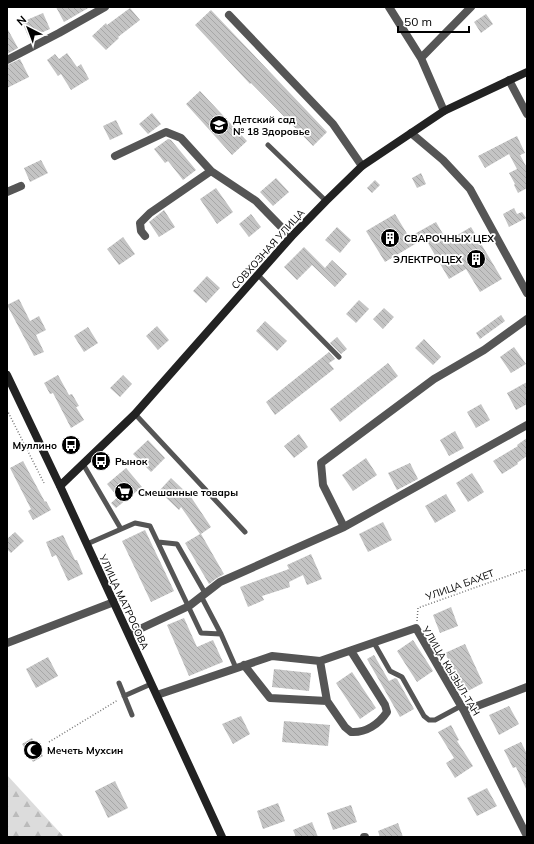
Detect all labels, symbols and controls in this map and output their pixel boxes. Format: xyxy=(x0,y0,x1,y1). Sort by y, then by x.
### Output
north arrow xyxy=(8,8,48,48)
scale bar xyxy=(398,8,469,34)
text: N xyxy=(14,13,29,29)
text: 50 m xyxy=(404,14,432,29)
place label: Детский сад № 18 Здоровье xyxy=(233,113,310,138)
school or university icon: Детский сад № 18 Здоровье xyxy=(208,114,230,136)
street label: СОВХОЗНАЯ УЛИЦА xyxy=(229,206,308,292)
building icon: СВАРОЧНЫХ ЦЕХ xyxy=(379,227,401,249)
place label: СВАРОЧНЫХ ЦЕХ xyxy=(404,232,494,245)
building icon: ЭЛЕКТРОЦЕХ xyxy=(465,248,487,270)
place label: ЭЛЕКТРОЦЕХ xyxy=(393,253,462,266)
bus stop icon: Муллино xyxy=(60,434,82,456)
place label: Муллино xyxy=(12,439,57,452)
bus stop icon: Рынок xyxy=(90,450,112,472)
place label: Рынок xyxy=(115,455,148,468)
supermarket icon: Смешанные товары xyxy=(113,481,135,503)
place label: Смешанные товары xyxy=(138,486,238,499)
street label: УЛИЦА МАТРОСОВА xyxy=(96,551,152,652)
street label: УЛИЦА БАХЕТ xyxy=(423,567,496,604)
street label: УЛИЦА КЫЗЫЛ-ТАН xyxy=(419,623,483,718)
mosque icon: Мечеть Мухсин xyxy=(22,739,44,761)
place label: Мечеть Мухсин xyxy=(47,744,123,757)

